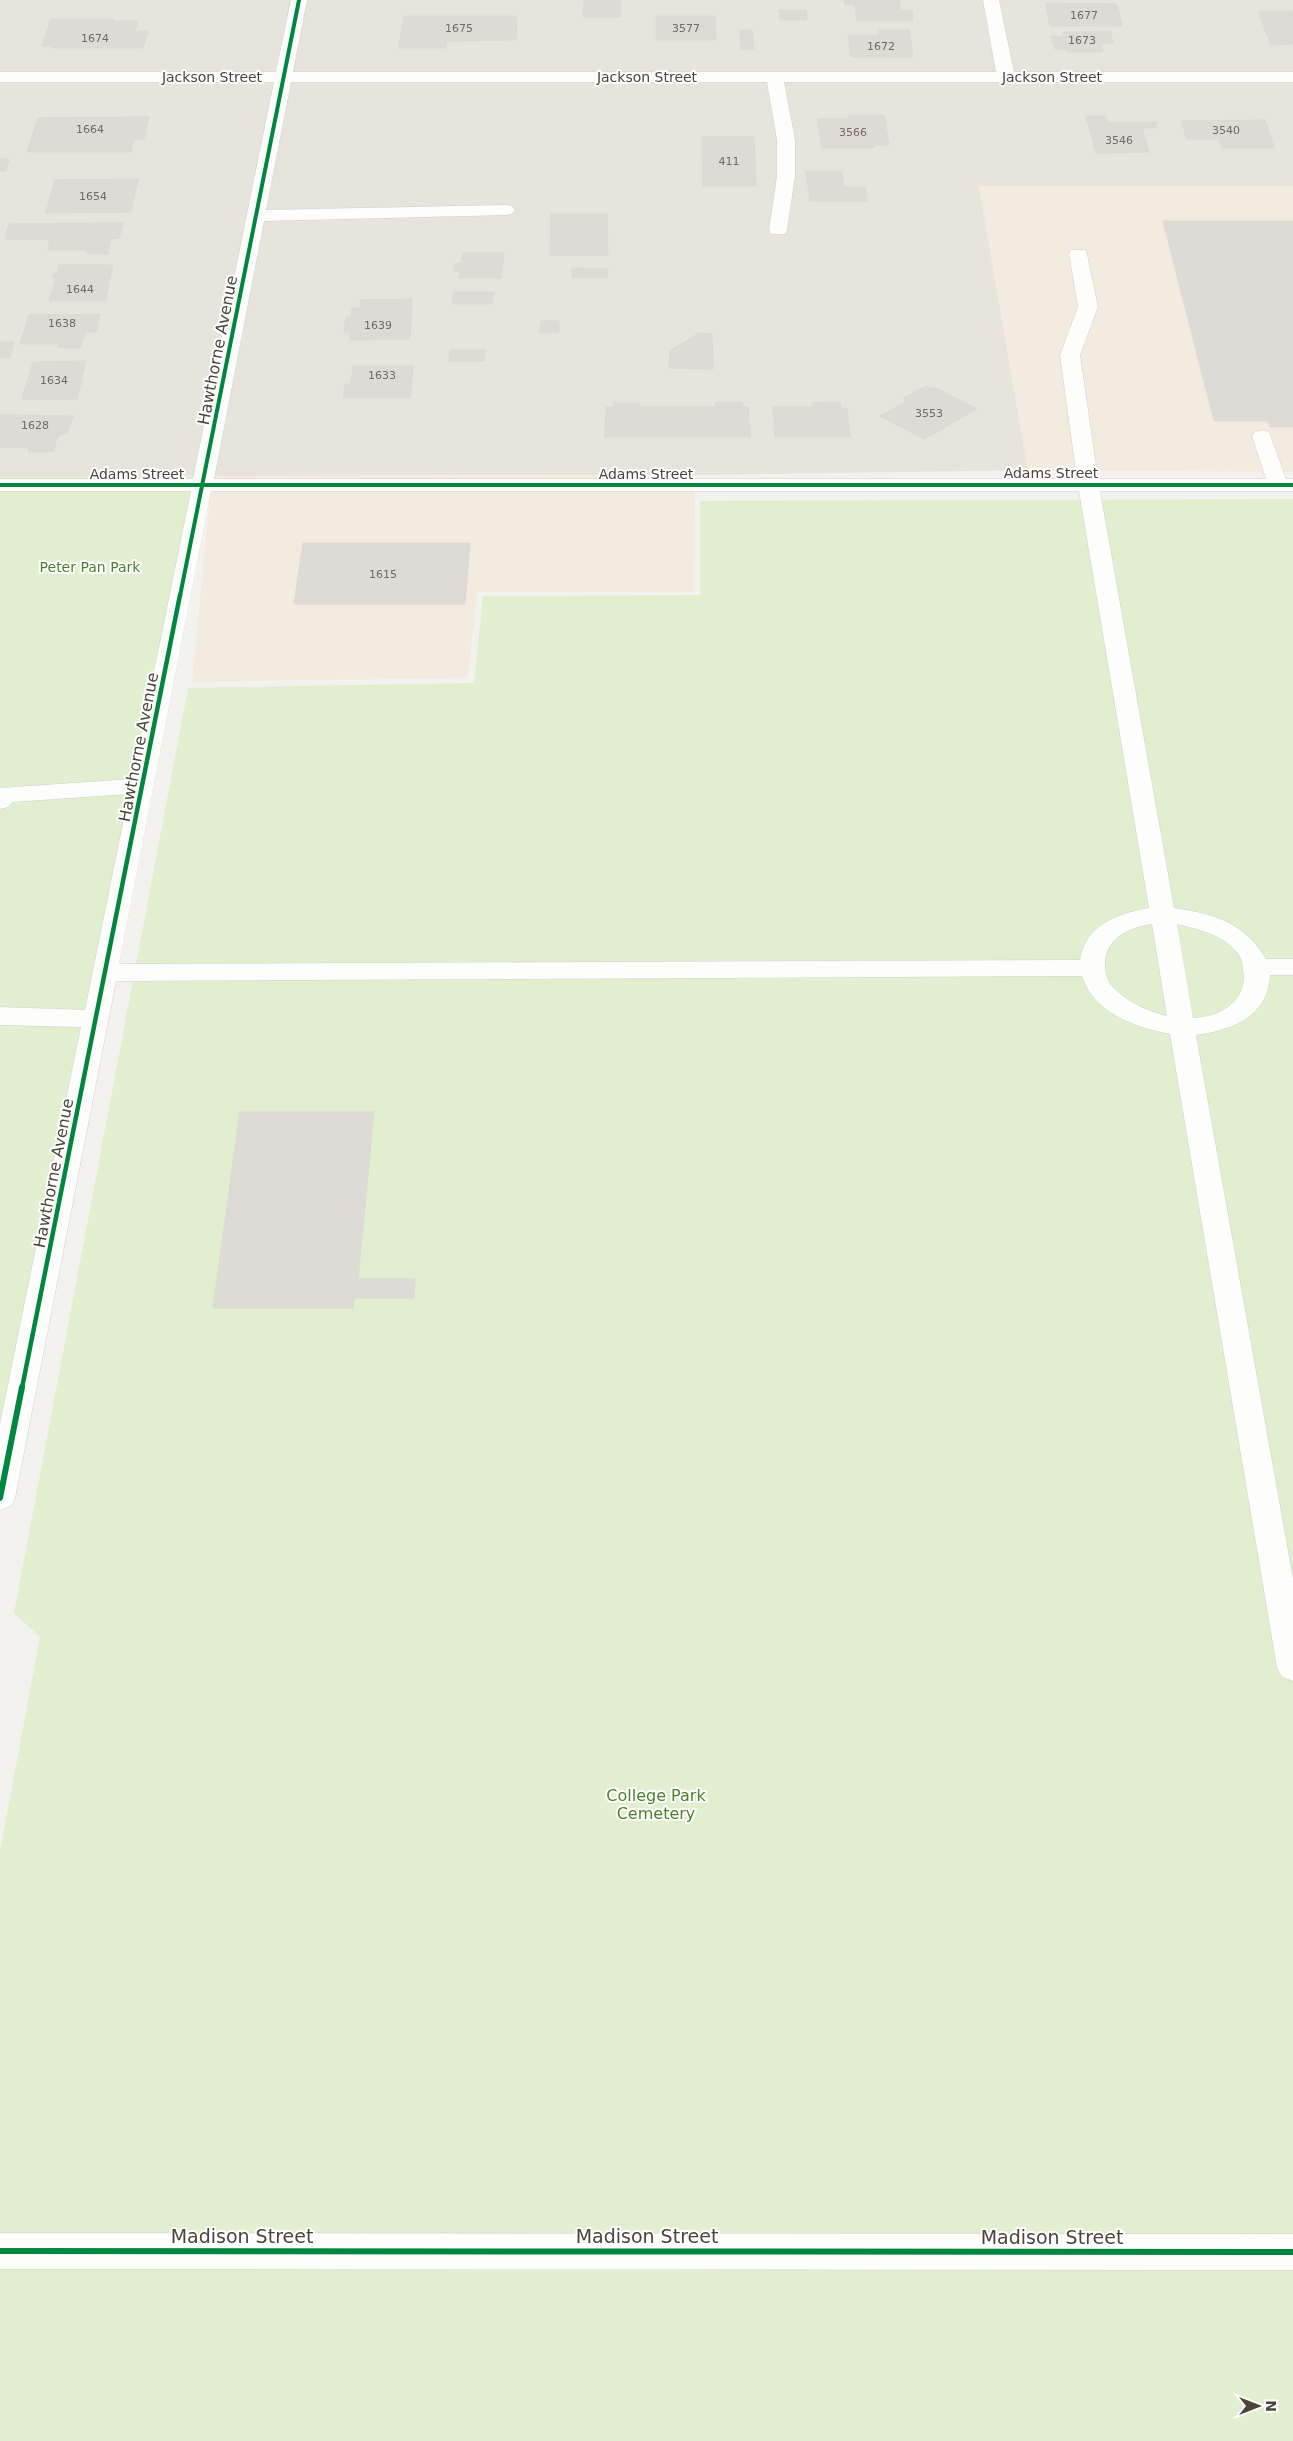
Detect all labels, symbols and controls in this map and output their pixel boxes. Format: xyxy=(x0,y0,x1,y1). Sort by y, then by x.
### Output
house number: 1677 xyxy=(1070,9,1098,22)
house number: 1675 xyxy=(445,22,473,35)
house number: 3577 xyxy=(672,22,700,35)
house number: 1674 xyxy=(81,32,109,45)
house number: 1673 xyxy=(1068,34,1096,47)
house number: 1672 xyxy=(867,40,895,53)
street label: Jackson Street xyxy=(161,69,263,85)
street label: Jackson Street xyxy=(596,69,698,85)
street label: Jackson Street xyxy=(1001,69,1103,85)
house number: 1664 xyxy=(76,123,104,136)
house number: 3540 xyxy=(1212,124,1240,137)
house number: 3566 xyxy=(839,126,867,139)
house number: 3546 xyxy=(1105,134,1133,147)
house number: 411 xyxy=(719,155,740,168)
house number: 1654 xyxy=(79,190,107,203)
street label: Hawthorne Avenue xyxy=(194,274,241,426)
house number: 1644 xyxy=(66,283,94,296)
house number: 1638 xyxy=(48,317,76,330)
house number: 1639 xyxy=(364,319,392,332)
house number: 1633 xyxy=(368,369,396,382)
house number: 1634 xyxy=(40,374,68,387)
house number: 3553 xyxy=(915,407,943,420)
house number: 1628 xyxy=(21,419,49,432)
street label: Adams Street xyxy=(1004,465,1099,481)
street label: Adams Street xyxy=(90,466,185,482)
street label: Adams Street xyxy=(599,466,694,482)
park label: Peter Pan Park xyxy=(40,559,141,575)
house number: 1615 xyxy=(369,568,397,581)
street label: Hawthorne Avenue xyxy=(115,671,162,823)
street label: Hawthorne Avenue xyxy=(30,1097,77,1249)
park label: College Park Cemetery xyxy=(606,1786,706,1823)
street label: Madison Street xyxy=(171,2225,313,2247)
street label: Madison Street xyxy=(576,2225,718,2247)
street label: Madison Street xyxy=(981,2226,1123,2248)
north arrow xyxy=(1233,2381,1283,2431)
text: N xyxy=(1263,2400,1279,2412)

